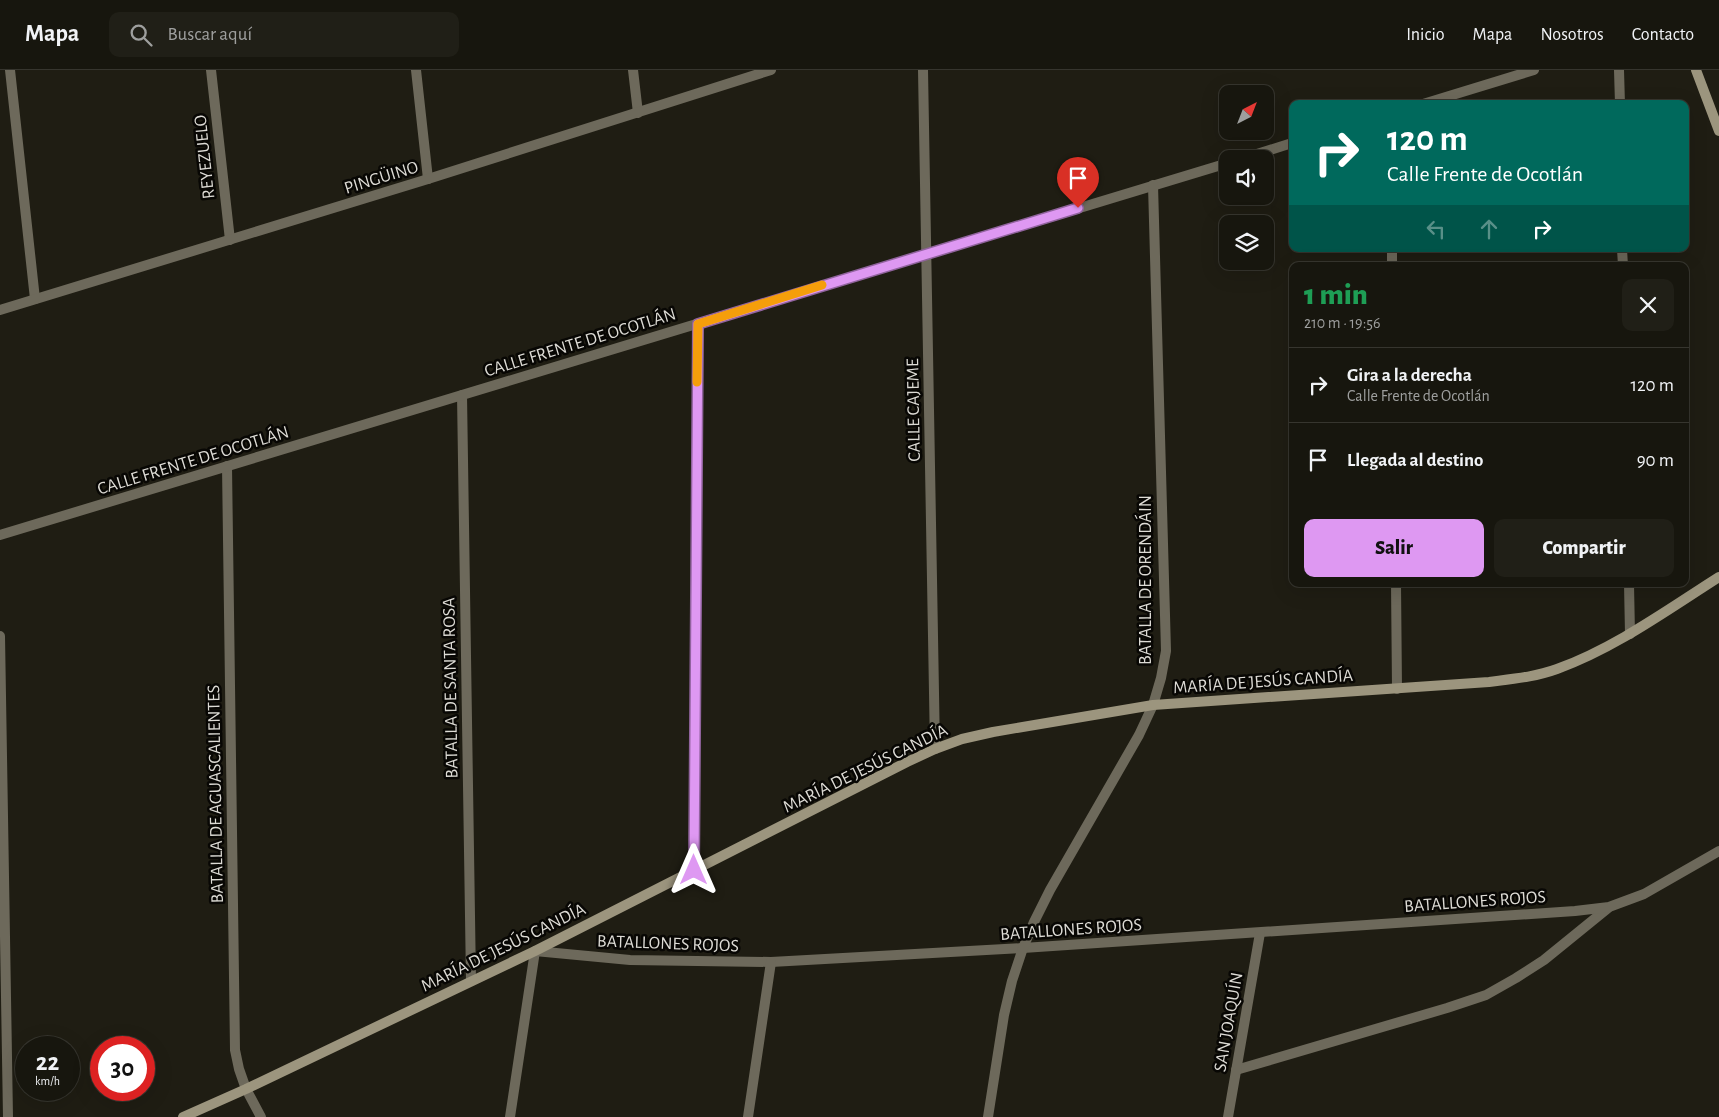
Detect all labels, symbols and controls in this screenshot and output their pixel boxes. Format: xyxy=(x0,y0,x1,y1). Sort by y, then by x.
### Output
search box xyxy=(109,12,459,57)
icon: search xyxy=(127,21,155,49)
text: Mapa xyxy=(25,22,79,46)
text: Buscar aquí xyxy=(167,25,252,44)
text: Inicio xyxy=(1406,26,1445,44)
text: Mapa xyxy=(1473,26,1512,44)
text: Nosotros xyxy=(1540,26,1604,44)
text: Contacto xyxy=(1632,26,1694,44)
north arrow xyxy=(1219,85,1274,140)
map controls xyxy=(1219,85,1274,270)
street label: REYEZUELO xyxy=(192,114,218,200)
icon: right xyxy=(1304,120,1369,185)
text: 120 m xyxy=(1387,122,1468,157)
button: sound xyxy=(1219,150,1274,205)
street label: PINGÜINO xyxy=(342,156,420,198)
pin xyxy=(1057,157,1099,208)
text: Calle Frente de Ocotlán xyxy=(1387,163,1583,185)
icon: arrive xyxy=(1064,164,1092,192)
button: layers xyxy=(1219,215,1274,270)
icon: left xyxy=(1422,215,1450,243)
icon: ahead xyxy=(1475,215,1503,243)
icon: right xyxy=(1528,215,1556,243)
button: close xyxy=(1622,279,1674,331)
text: 1 min xyxy=(1304,280,1368,310)
street label: CALLE FRENTE DE OCOTLÁN xyxy=(482,302,678,381)
text: 210 m · 19:56 xyxy=(1304,315,1381,331)
street label: CALLE CAJEME xyxy=(904,358,924,462)
text: Gira a la derecha xyxy=(1347,366,1472,385)
icon: right xyxy=(1304,371,1332,399)
text: 120 m xyxy=(1630,376,1674,395)
text: Calle Frente de Ocotlán xyxy=(1347,388,1490,404)
street label: CALLE FRENTE DE OCOTLÁN xyxy=(95,420,291,499)
icon: arrive xyxy=(1304,446,1332,474)
text: Llegada al destino xyxy=(1347,451,1484,470)
text: 90 m xyxy=(1637,451,1674,470)
street label: BATALLA DE ORENDÁIN xyxy=(1134,495,1155,665)
button: Salir xyxy=(1304,519,1484,577)
button: Compartir xyxy=(1494,519,1674,577)
street label: BATALLA DE SANTA ROSA xyxy=(440,597,462,779)
street label: MARÍA DE JESÚS CANDÍA xyxy=(1172,664,1354,697)
street label: BATALLA DE AGUASCALIENTES xyxy=(205,685,227,903)
street label: MARÍA DE JESÚS CANDÍA xyxy=(779,718,951,817)
position arrow xyxy=(667,843,719,895)
street label: BATALLONES ROJOS xyxy=(1404,888,1547,916)
street label: MARÍA DE JESÚS CANDÍA xyxy=(417,897,589,996)
street label: BATALLONES ROJOS xyxy=(1000,916,1143,944)
street label: BATALLONES ROJOS xyxy=(597,933,739,955)
street label: SAN JOAQUÍN xyxy=(1208,971,1247,1073)
speed limit sign: 30 xyxy=(90,1036,155,1101)
text: 22 xyxy=(36,1050,59,1075)
text: km/h xyxy=(35,1075,60,1087)

